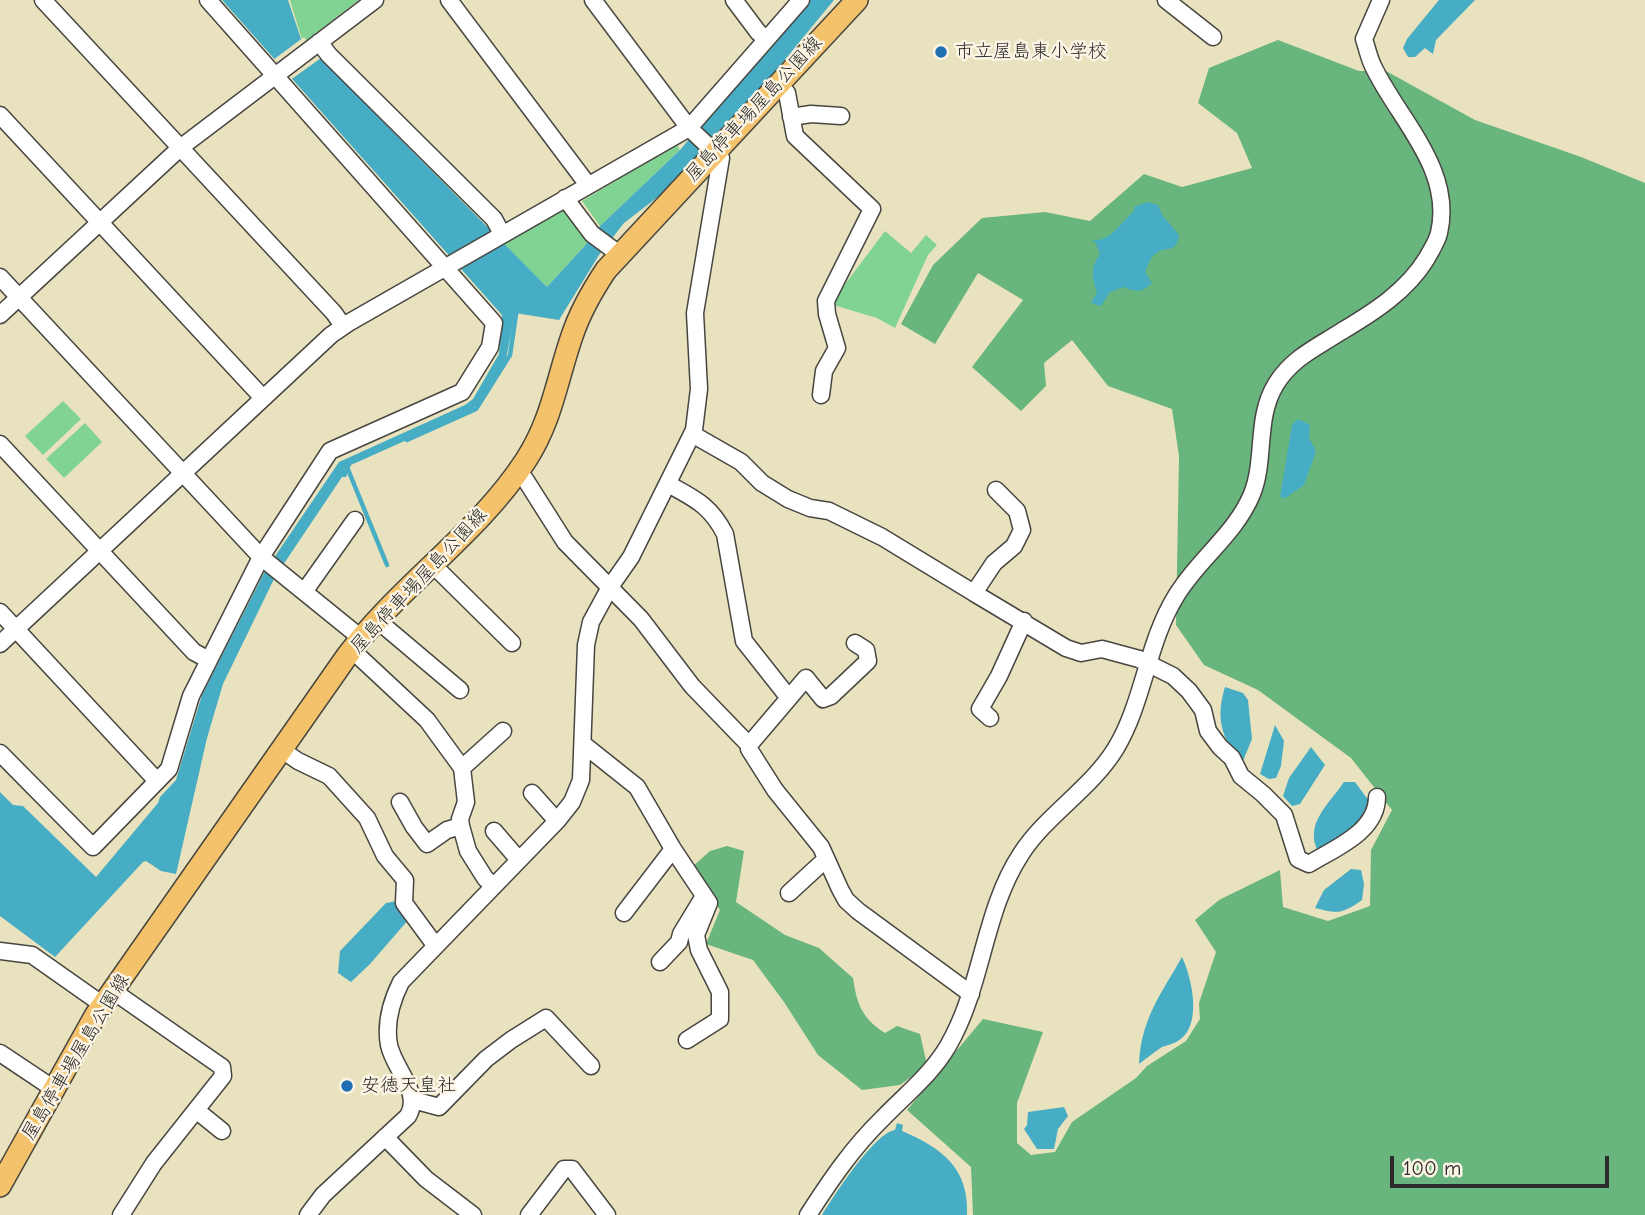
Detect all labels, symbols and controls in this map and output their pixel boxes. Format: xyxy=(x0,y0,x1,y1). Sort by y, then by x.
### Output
street label: 屋島停車場屋島公園線 xyxy=(681,32,827,186)
place label: 市立屋島東小学校 xyxy=(955,41,1107,63)
marker: 市立屋島東小学校 xyxy=(933,44,949,60)
street label: 屋島停車場屋島公園線 xyxy=(346,504,492,658)
street label: 屋島停車場屋島公園線 xyxy=(17,970,135,1144)
place label: 安徳天皇社 xyxy=(361,1075,456,1097)
marker: 安徳天皇社 xyxy=(339,1078,355,1094)
scale bar xyxy=(1393,1142,1612,1186)
text: 100 m xyxy=(1403,1156,1461,1180)

